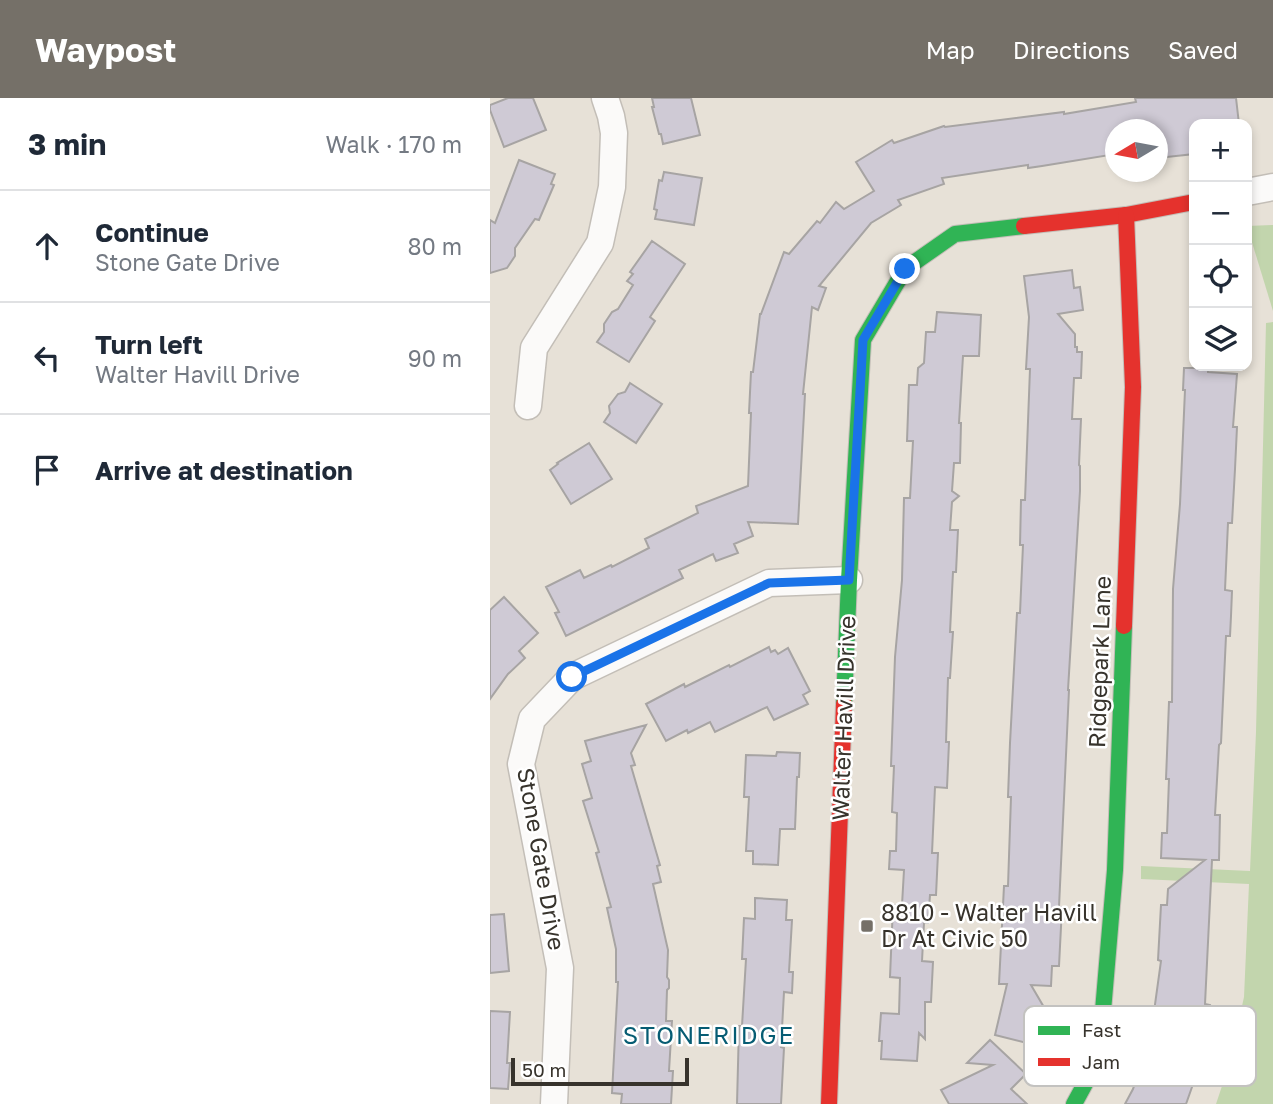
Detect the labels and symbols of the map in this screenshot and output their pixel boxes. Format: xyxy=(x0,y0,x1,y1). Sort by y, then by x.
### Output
north arrow xyxy=(1105,119,1168,182)
route end xyxy=(889,253,920,284)
street label: Ridgepark Lane xyxy=(1082,575,1116,748)
street label: Walter Havill Drive xyxy=(825,615,861,821)
route start xyxy=(556,661,587,692)
street label: Stone Gate Drive xyxy=(512,765,572,952)
place label: 8810 - Walter Havill Dr At Civic 50 xyxy=(881,898,1097,952)
marker: 8810 - Walter Havill Dr At Civic 50 xyxy=(859,918,875,934)
legend xyxy=(1024,1006,1256,1086)
text: Fast xyxy=(1082,1018,1121,1041)
district label: STONERIDGE xyxy=(623,1020,795,1049)
text: Jam xyxy=(1082,1050,1120,1073)
scale bar xyxy=(511,1055,690,1087)

